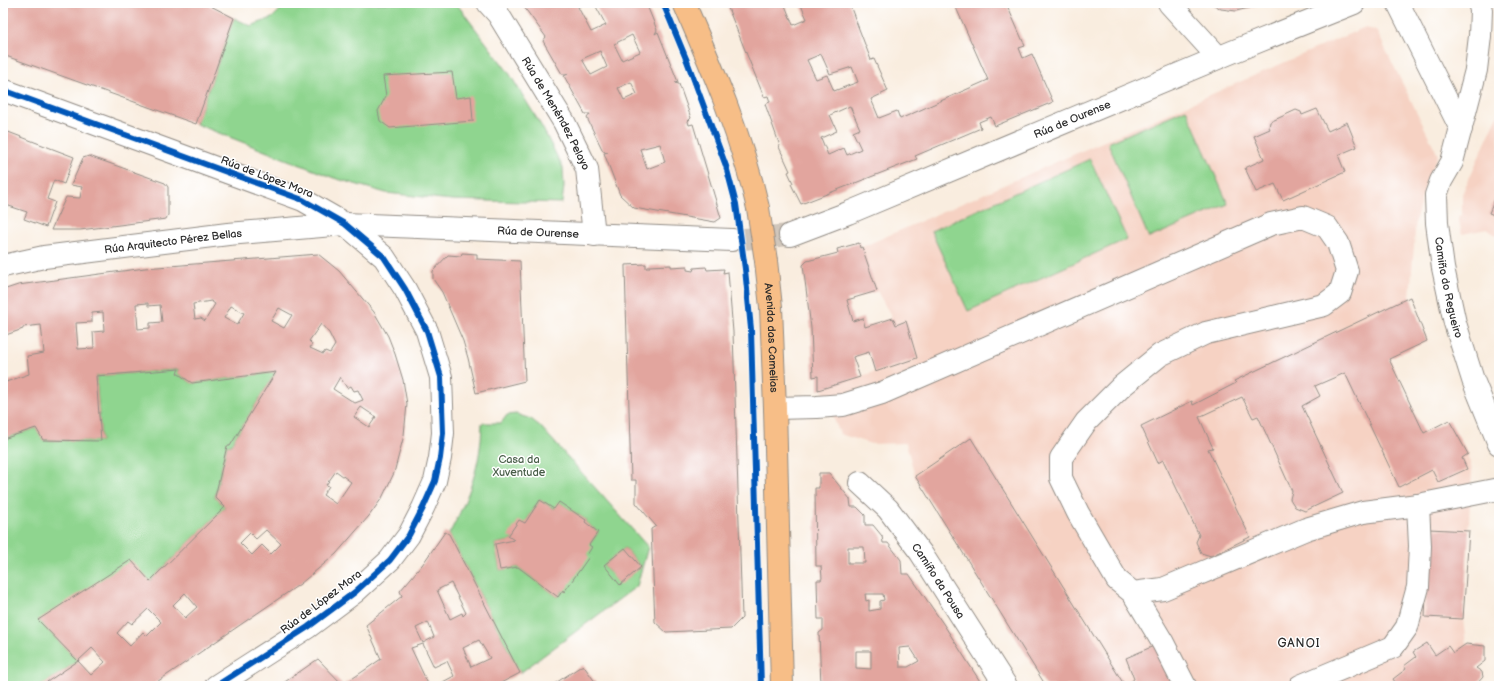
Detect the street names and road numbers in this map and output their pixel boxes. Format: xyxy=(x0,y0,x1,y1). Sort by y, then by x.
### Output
street label: Rúa de Menéndez Pelayo xyxy=(519,54,593,172)
street label: Rúa de Ourense xyxy=(1032,97,1113,141)
street label: Rúa de López Mora xyxy=(219,153,315,201)
street label: Rúa de Ourense xyxy=(497,224,580,240)
street label: Rúa Arquitecto Pérez Bellas xyxy=(103,226,243,256)
street label: Camiño do Regueiro xyxy=(1432,236,1466,339)
street label: Avenida das Camelias xyxy=(762,282,781,393)
street label: Camiño da Pousa xyxy=(909,540,968,621)
street label: Rúa de López Mora xyxy=(278,567,364,637)

